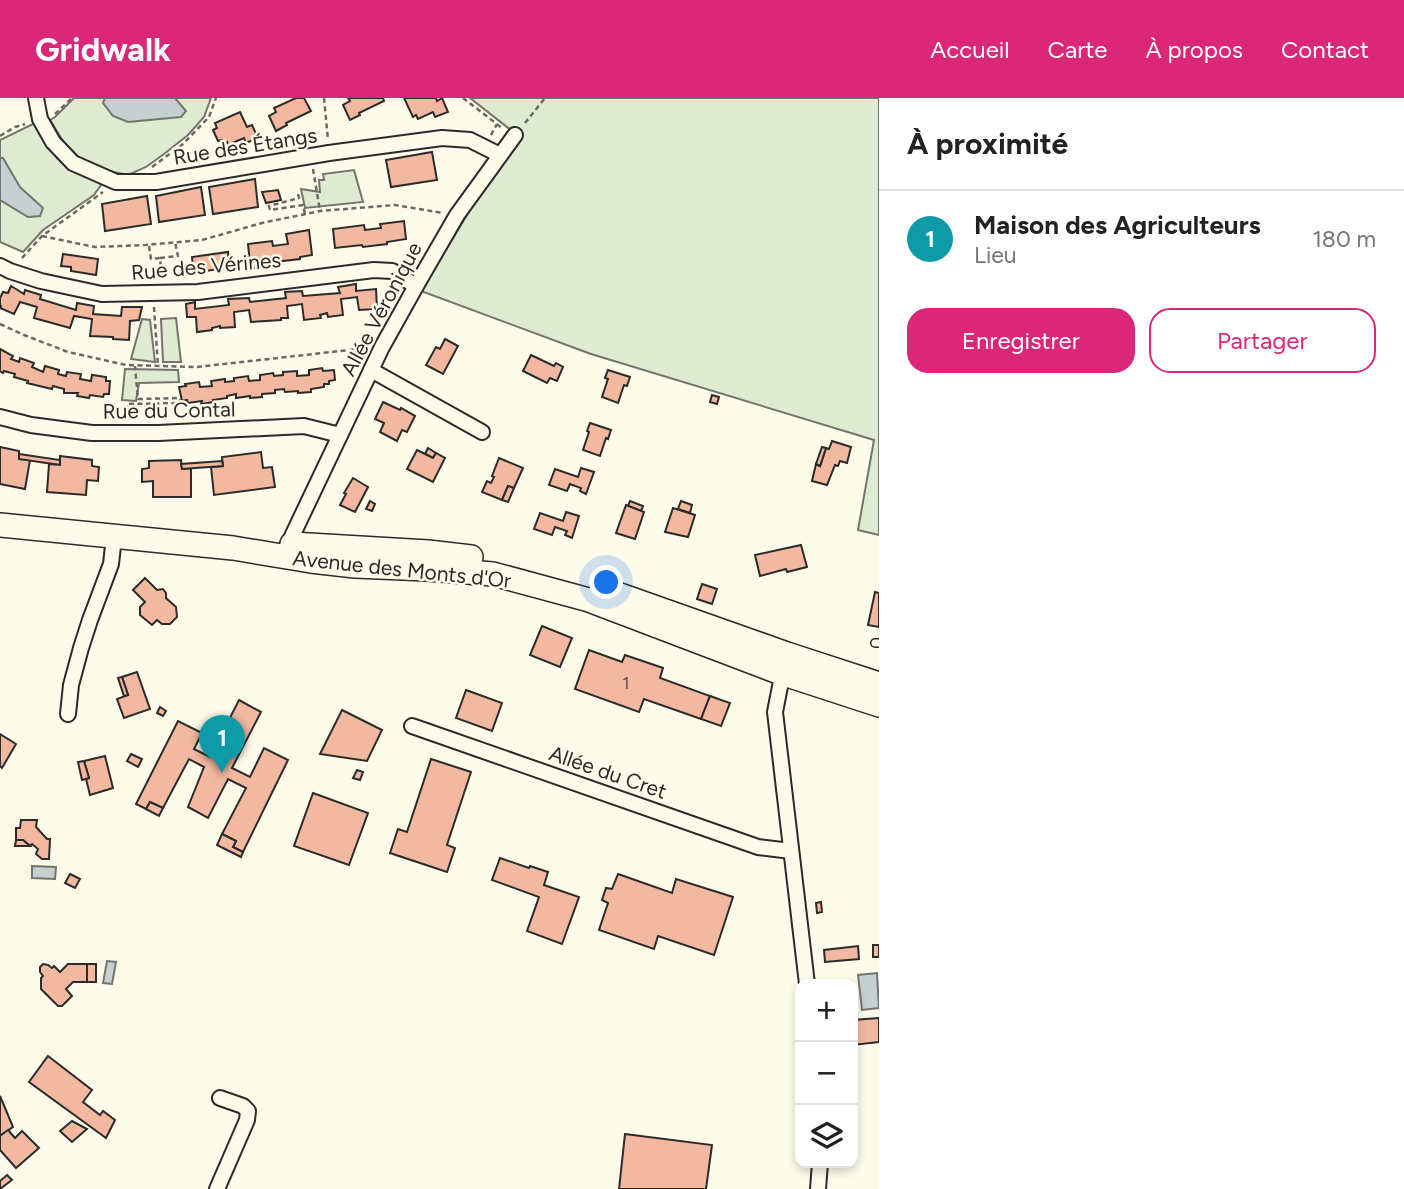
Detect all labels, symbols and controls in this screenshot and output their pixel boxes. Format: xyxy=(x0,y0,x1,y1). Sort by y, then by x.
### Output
text: Gridwalk xyxy=(35,30,171,69)
text: Accueil xyxy=(930,35,1010,64)
text: Carte xyxy=(1048,35,1107,64)
text: À propos xyxy=(1145,35,1243,64)
text: Contact xyxy=(1281,35,1369,64)
street label: Rue des Étangs xyxy=(171,122,319,170)
text: À proximité xyxy=(907,125,1068,162)
text: Maison des Agriculteurs xyxy=(974,209,1261,241)
text: 1 xyxy=(925,225,935,253)
text: 180 m xyxy=(1312,225,1376,253)
street label: Allée Véronique xyxy=(335,238,427,380)
text: Lieu xyxy=(974,241,1017,269)
street label: Rue des Vérines xyxy=(130,247,282,285)
button: Enregistrer xyxy=(907,308,1135,373)
button: Partager xyxy=(1149,308,1376,373)
street label: Rue du Contal xyxy=(102,396,236,424)
street label: Avenue des Monts d'Or xyxy=(292,545,512,593)
your location xyxy=(589,565,623,599)
house number: 1 xyxy=(622,672,630,694)
pin: 1 xyxy=(199,715,245,773)
street label: Allée du Cret xyxy=(546,740,670,804)
map controls xyxy=(795,979,858,1168)
button: + xyxy=(795,979,858,1042)
button: − xyxy=(795,1042,858,1105)
button: layers xyxy=(795,1105,858,1168)

